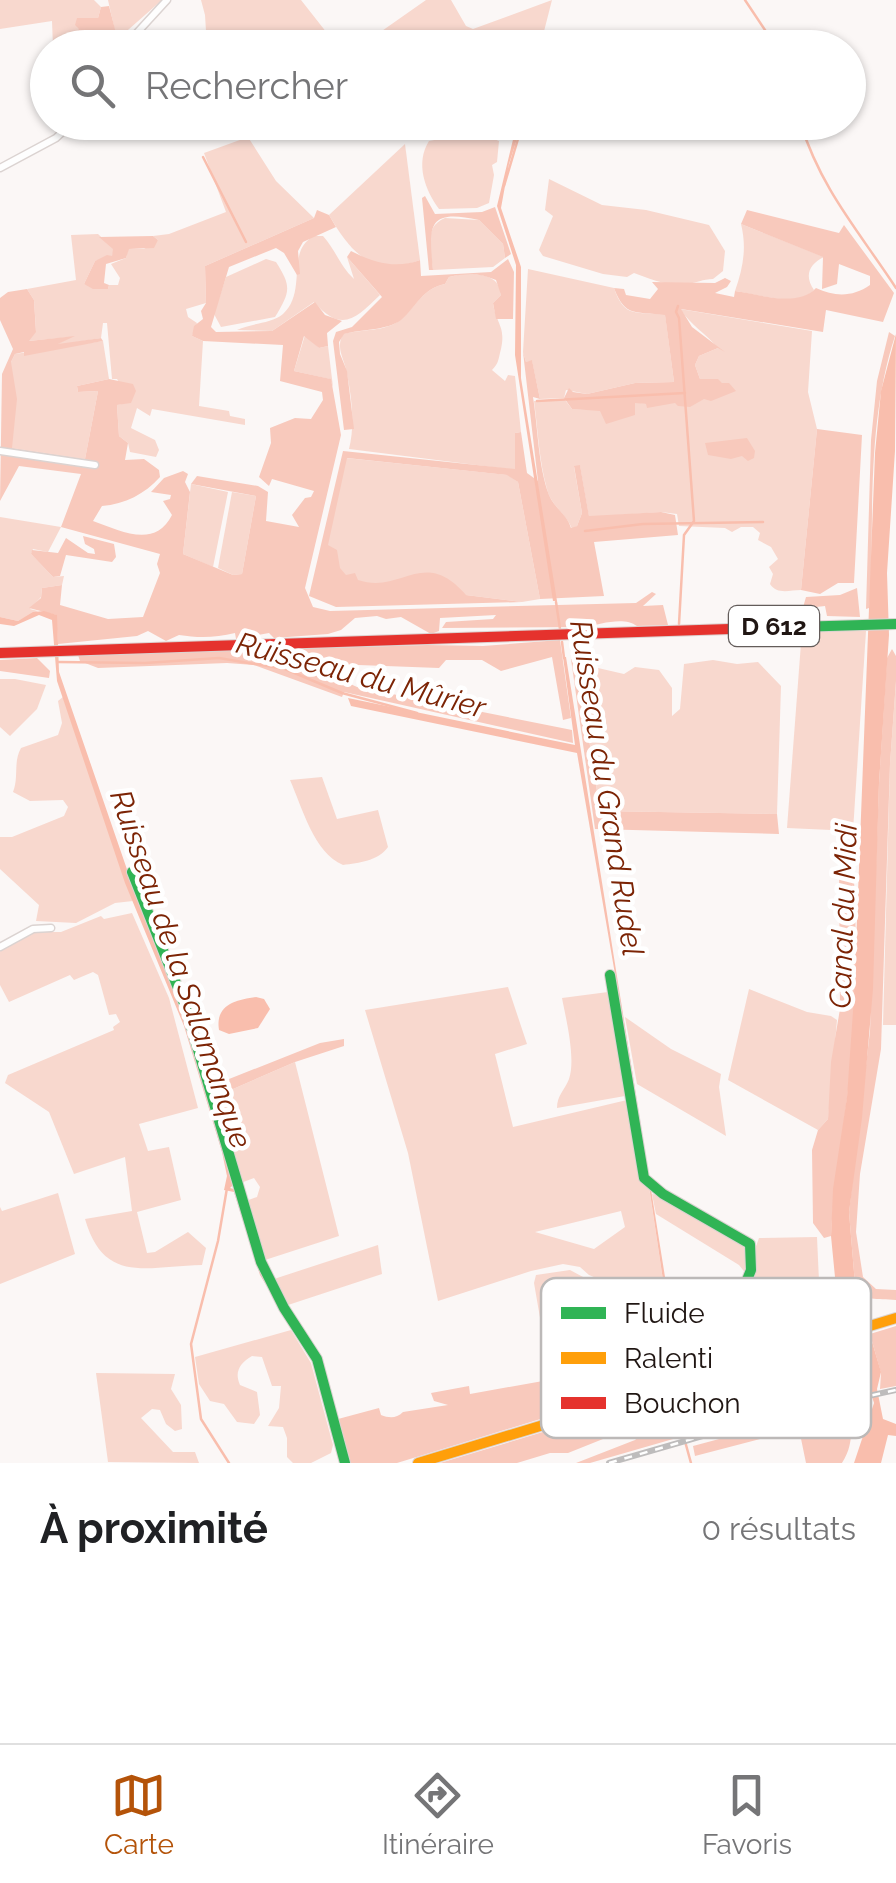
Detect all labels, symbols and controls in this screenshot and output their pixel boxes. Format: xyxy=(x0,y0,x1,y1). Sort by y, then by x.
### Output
search box xyxy=(30,30,866,140)
icon: search xyxy=(65,58,120,113)
text: Rechercher xyxy=(145,63,348,108)
road number: D 612 xyxy=(729,606,819,646)
water label: Ruisseau du Grand Rudel xyxy=(563,618,651,958)
water label: Ruisseau du Mûrier xyxy=(233,625,491,726)
water label: Ruisseau de la Salamanque xyxy=(103,785,259,1153)
water label: Canal du Midi xyxy=(822,822,864,1009)
legend xyxy=(541,1278,871,1438)
text: Fluide xyxy=(624,1297,705,1330)
text: Ralenti xyxy=(624,1342,713,1375)
text: Bouchon xyxy=(624,1387,741,1420)
text: À proximité xyxy=(40,1504,268,1553)
text: 0 résultats xyxy=(701,1510,856,1547)
tab: Carte xyxy=(104,1768,174,1861)
tab: Itinéraire xyxy=(382,1768,494,1861)
tab: Favoris xyxy=(702,1768,792,1861)

